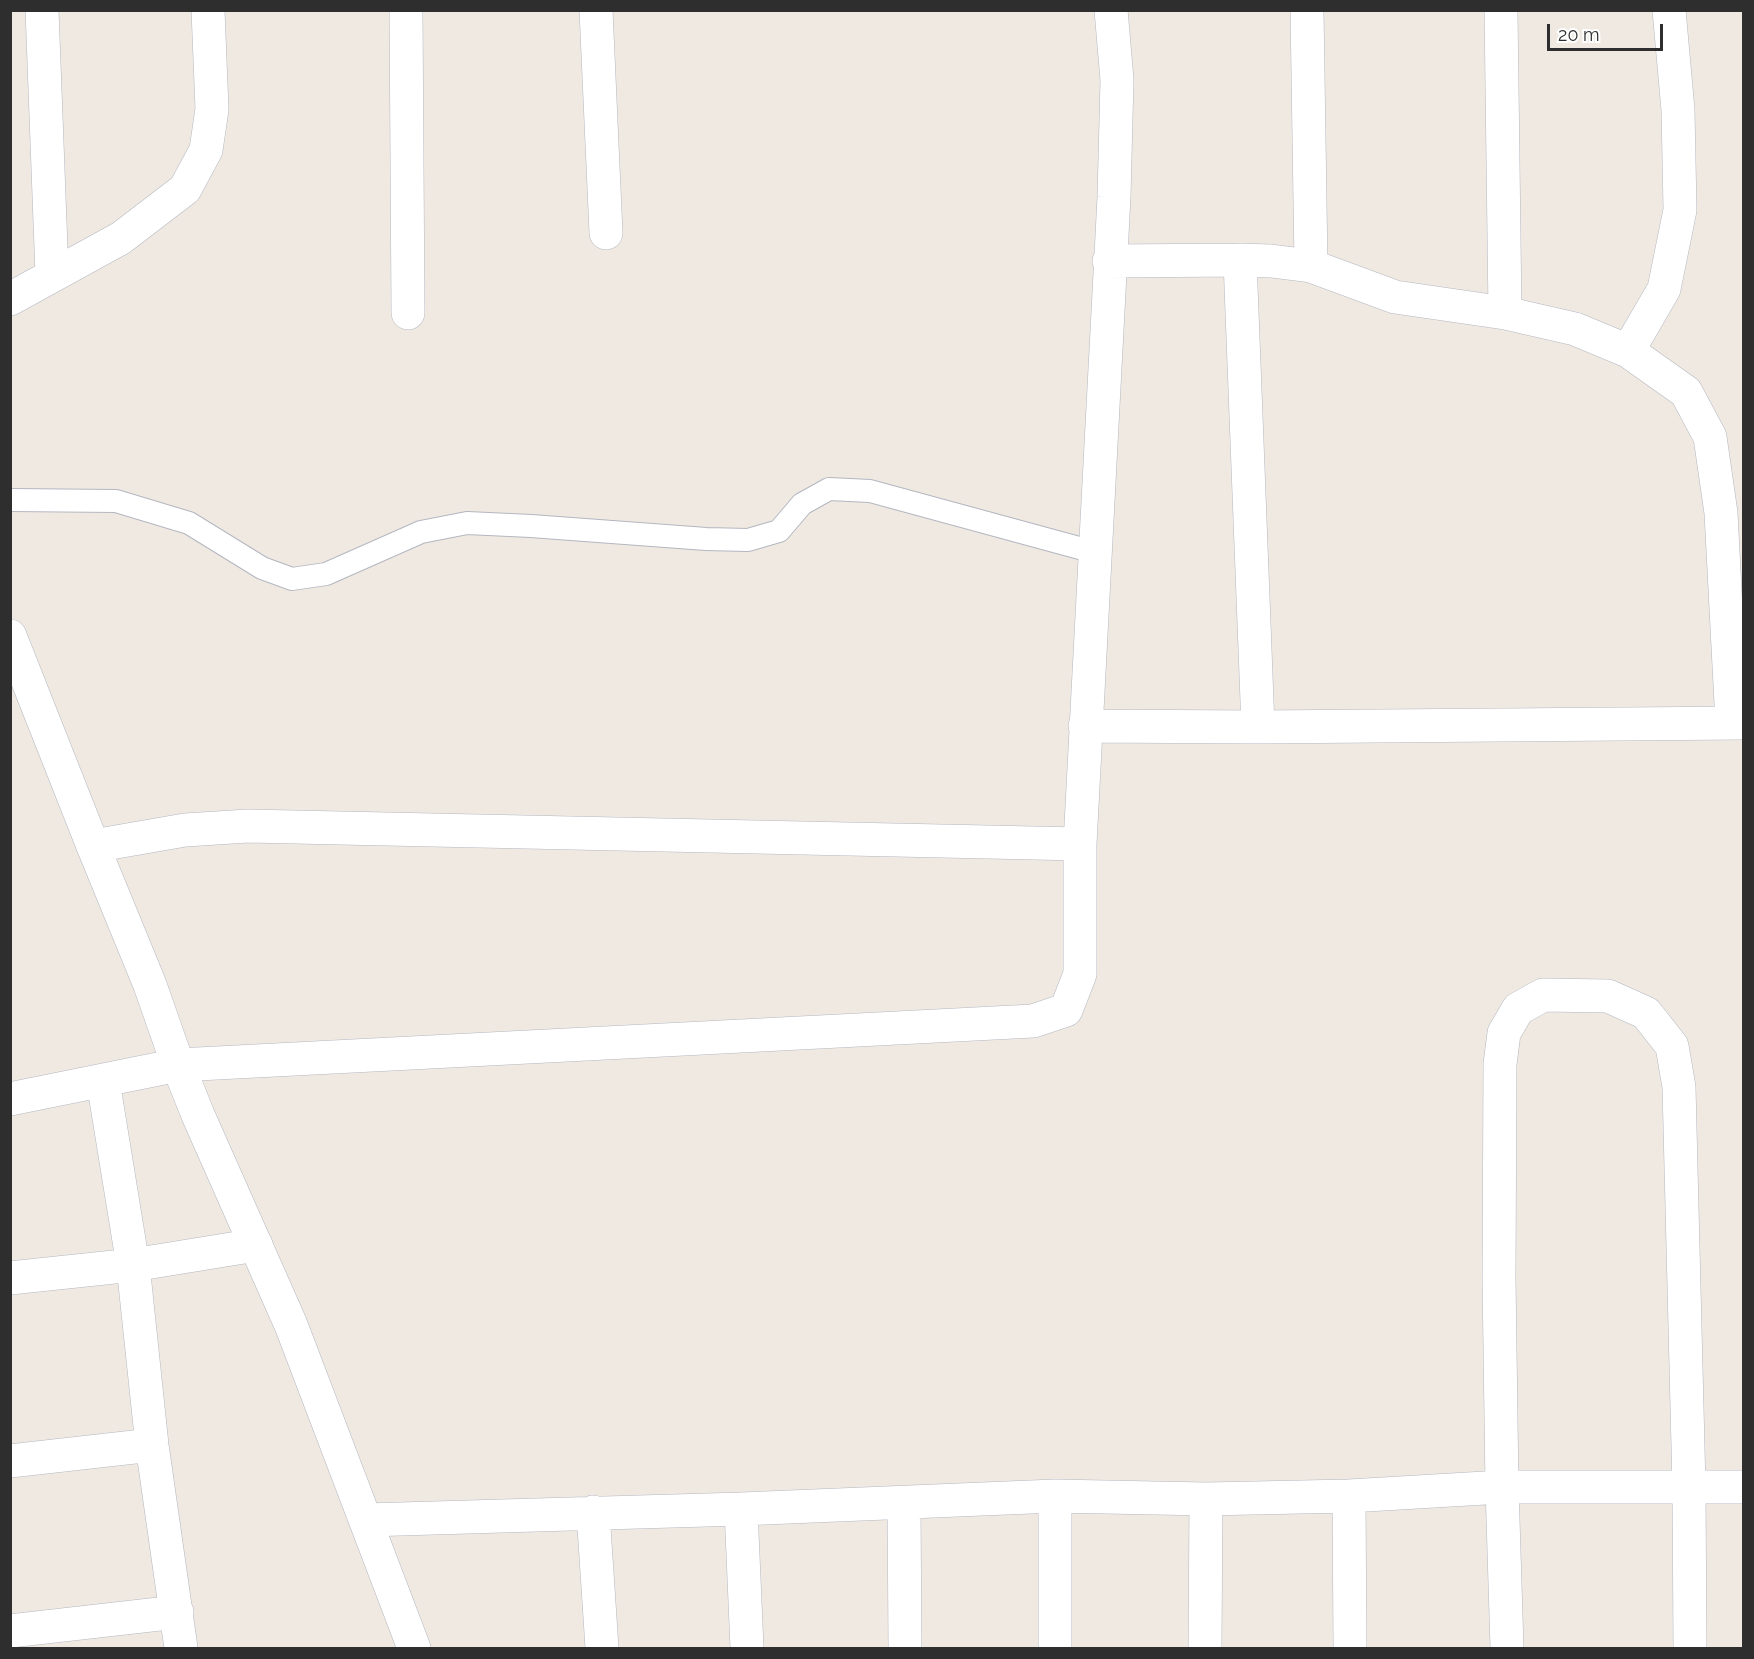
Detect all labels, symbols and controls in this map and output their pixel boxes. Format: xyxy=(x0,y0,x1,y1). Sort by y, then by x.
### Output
scale bar xyxy=(1550,12,1666,50)
text: 20 m xyxy=(1558,24,1600,45)

